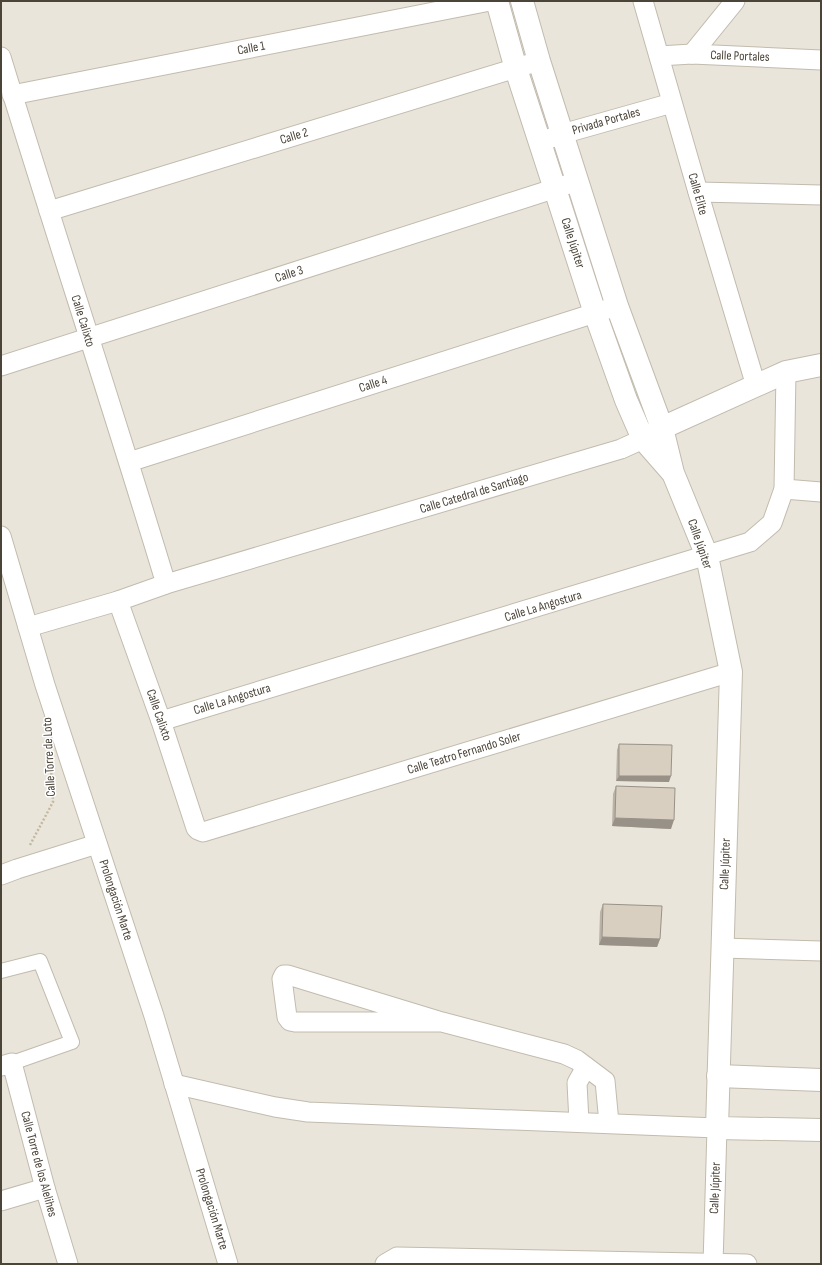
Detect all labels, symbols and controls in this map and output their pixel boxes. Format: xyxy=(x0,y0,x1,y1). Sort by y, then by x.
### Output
street label: Calle 1 xyxy=(236,37,267,59)
street label: Calle Portales xyxy=(710,47,770,65)
street label: Privada Portales xyxy=(570,104,642,138)
street label: Calle 2 xyxy=(278,124,310,148)
street label: Calle Elite xyxy=(684,171,712,217)
street label: Calle Júpiter xyxy=(557,216,589,270)
street label: Calle 3 xyxy=(273,262,305,286)
street label: Calle Calixto xyxy=(68,293,98,349)
street label: Calle 4 xyxy=(357,372,390,396)
street label: Calle Catedral de Santiago xyxy=(418,469,530,517)
street label: Calle Júpiter xyxy=(684,517,716,571)
street label: Calle La Angostura xyxy=(503,587,583,625)
street label: Calle La Angostura xyxy=(192,680,272,718)
street label: Calle Calixto xyxy=(143,687,175,743)
street label: Calle Torre de Loto xyxy=(39,717,59,797)
street label: Calle Teatro Fernando Soler xyxy=(405,728,523,778)
street label: Calle Júpiter xyxy=(716,838,734,890)
street label: Prolongación Marte xyxy=(95,858,137,942)
street label: Calle Torre de los Alelihes xyxy=(17,1109,61,1219)
street label: Calle Júpiter xyxy=(706,1162,724,1214)
street label: Prolongación Marte xyxy=(192,1166,232,1252)

